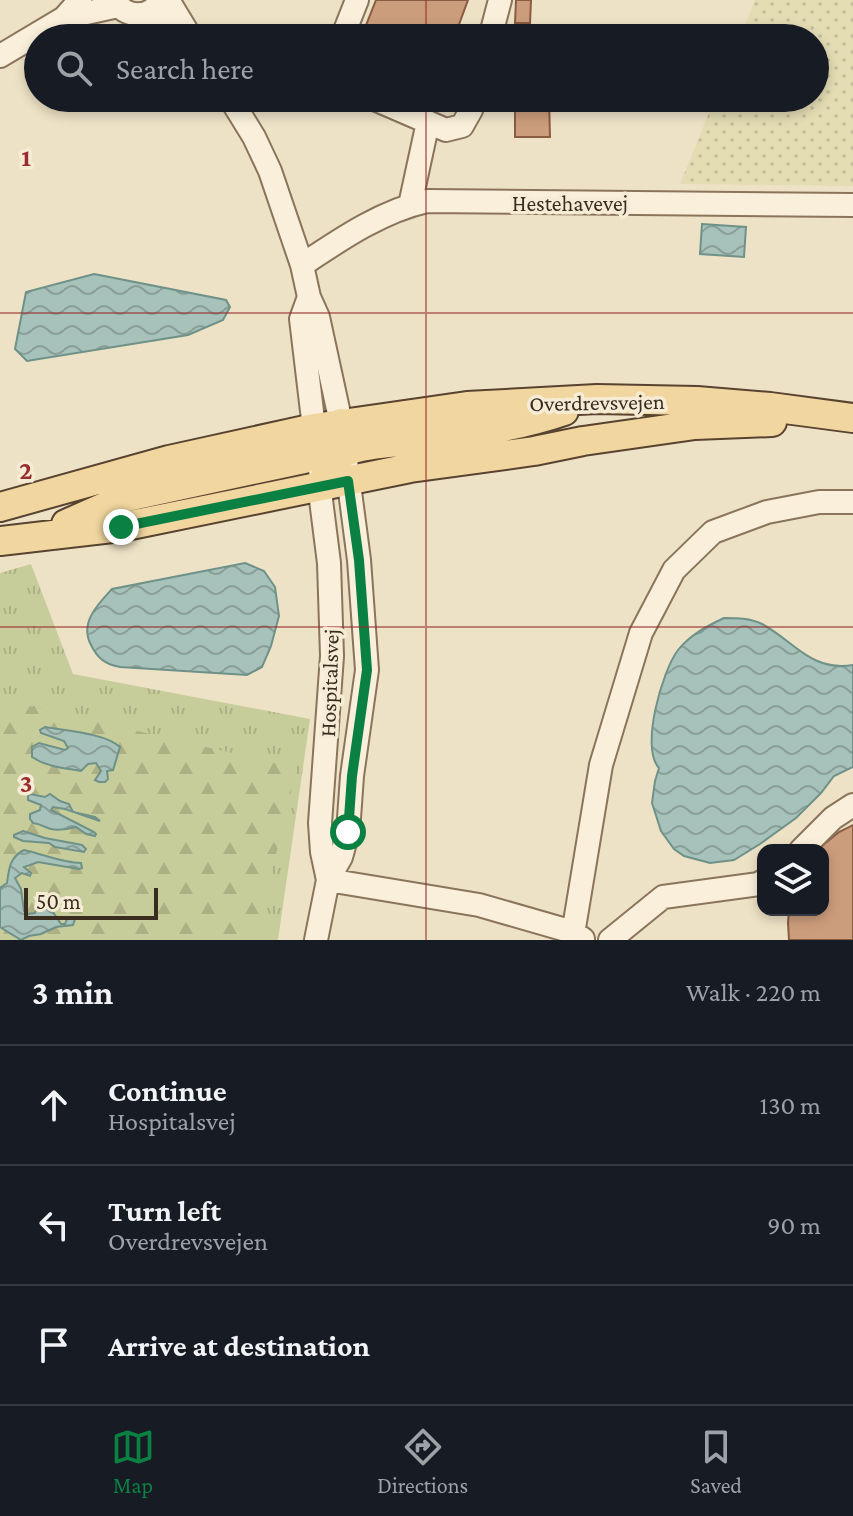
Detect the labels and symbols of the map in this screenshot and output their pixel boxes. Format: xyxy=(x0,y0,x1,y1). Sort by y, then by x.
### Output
text: 1 xyxy=(21,143,31,172)
street label: Hestehavevej xyxy=(512,191,628,216)
street label: Overdrevsvejen xyxy=(529,389,665,416)
text: 2 xyxy=(19,456,33,485)
route end xyxy=(103,509,139,545)
street label: Hospitalsvej xyxy=(315,629,344,737)
text: 3 xyxy=(20,769,32,798)
route start xyxy=(330,814,366,850)
scale bar xyxy=(24,884,158,920)

